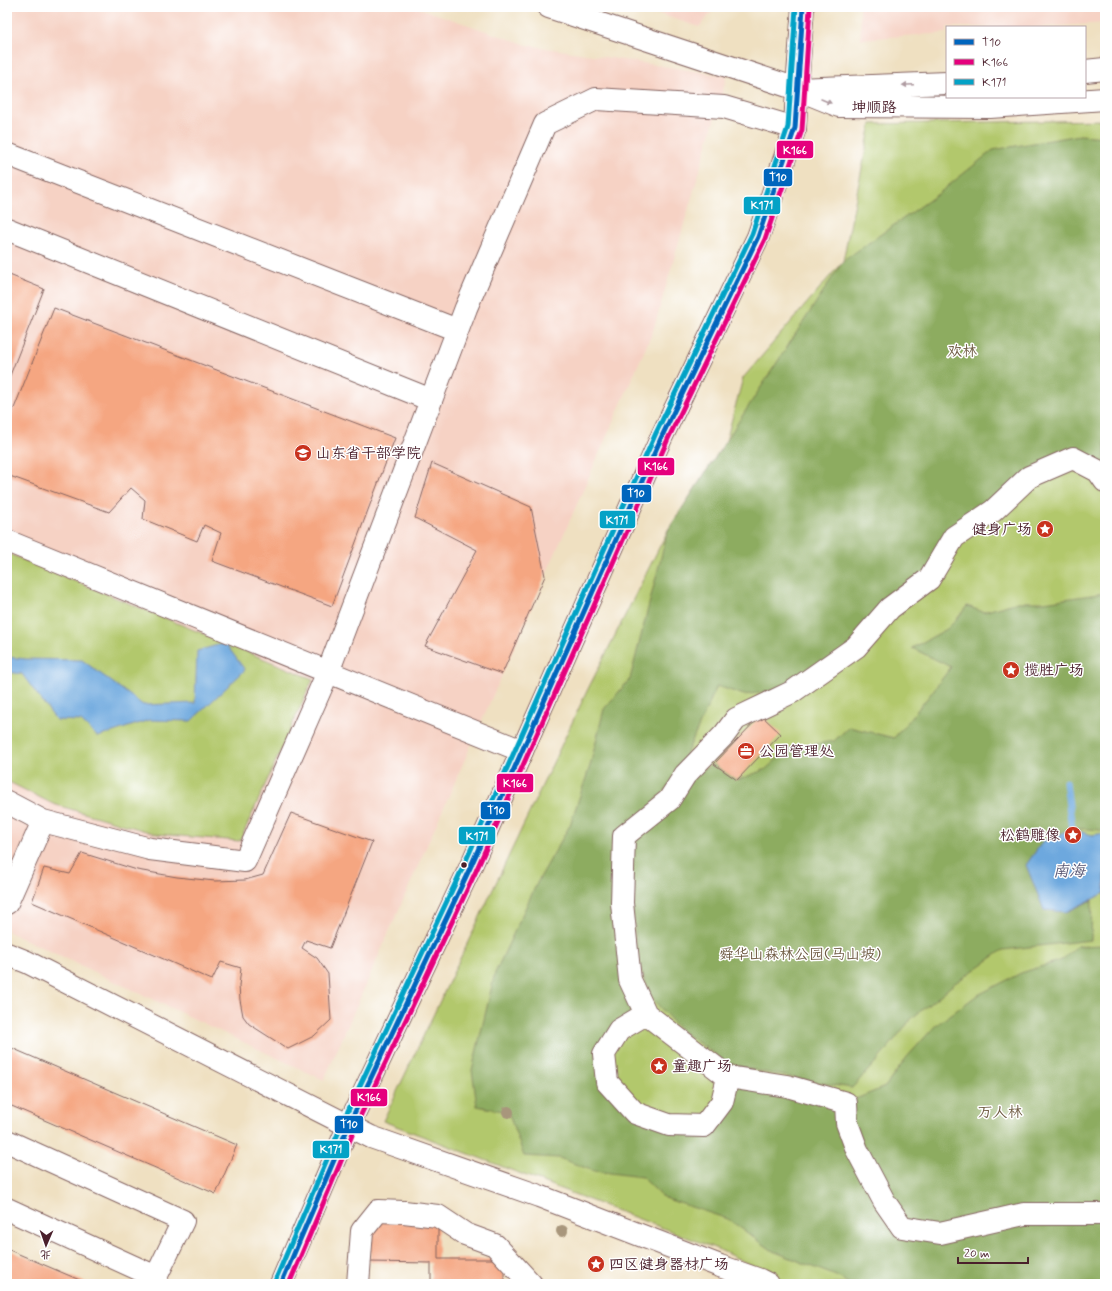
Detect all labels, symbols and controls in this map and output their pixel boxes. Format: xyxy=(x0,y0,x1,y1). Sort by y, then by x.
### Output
legend xyxy=(946,26,1086,98)
text: T10 xyxy=(982,35,1001,51)
text: K166 xyxy=(982,55,1008,71)
text: K171 xyxy=(982,75,1007,91)
one-way arrow xyxy=(902,81,914,88)
one-way arrow xyxy=(821,98,832,104)
street label: 坤顺路 xyxy=(851,98,897,118)
line badge: K166 xyxy=(776,140,814,159)
text: K166 xyxy=(783,144,807,158)
line badge: T10 xyxy=(763,168,793,187)
text: T10 xyxy=(769,171,787,185)
line badge: K171 xyxy=(743,196,781,215)
text: K171 xyxy=(751,199,773,213)
park label: 欢林 xyxy=(947,342,977,362)
school or university icon: 山东省干部学院 xyxy=(293,443,313,463)
place label: 山东省干部学院 xyxy=(316,444,421,464)
line badge: K166 xyxy=(637,457,675,476)
text: K166 xyxy=(644,460,668,474)
line badge: T10 xyxy=(621,484,652,503)
text: T10 xyxy=(627,487,645,501)
line badge: K171 xyxy=(599,510,636,529)
text: K171 xyxy=(606,514,628,528)
place icon: 健身广场 xyxy=(1035,519,1055,539)
place label: 健身广场 xyxy=(972,520,1032,540)
place icon: 揽胜广场 xyxy=(1001,660,1021,680)
place label: 揽胜广场 xyxy=(1024,661,1084,681)
office icon: 公园管理处 xyxy=(736,741,756,761)
place label: 公园管理处 xyxy=(759,742,834,762)
line badge: K166 xyxy=(496,773,534,793)
text: K166 xyxy=(503,777,527,791)
line badge: T10 xyxy=(480,801,511,820)
text: T10 xyxy=(487,804,505,818)
place icon: 松鹤雕像 xyxy=(1063,825,1083,845)
line badge: K171 xyxy=(458,826,496,845)
place label: 松鹤雕像 xyxy=(1000,826,1060,846)
text: K171 xyxy=(466,830,488,844)
unlabelled marker xyxy=(459,860,469,870)
water label: 南海 xyxy=(1053,861,1087,882)
park label: 舜华山森林公园(马山坡) xyxy=(719,945,882,965)
place icon: 童趣广场 xyxy=(649,1056,669,1076)
place label: 童趣广场 xyxy=(672,1057,732,1077)
line badge: K166 xyxy=(350,1088,388,1107)
text: K166 xyxy=(357,1091,381,1105)
park label: 万人林 xyxy=(977,1103,1023,1123)
line badge: T10 xyxy=(334,1115,364,1134)
text: T10 xyxy=(340,1118,358,1132)
line badge: K171 xyxy=(312,1140,350,1159)
text: K171 xyxy=(320,1143,342,1157)
north arrow xyxy=(26,1225,66,1265)
scale bar xyxy=(958,1239,1028,1265)
text: 20 m xyxy=(964,1246,990,1262)
text: 北 xyxy=(40,1247,51,1261)
place icon: 四区健身器材广场 xyxy=(586,1254,606,1274)
place label: 四区健身器材广场 xyxy=(609,1255,729,1275)

